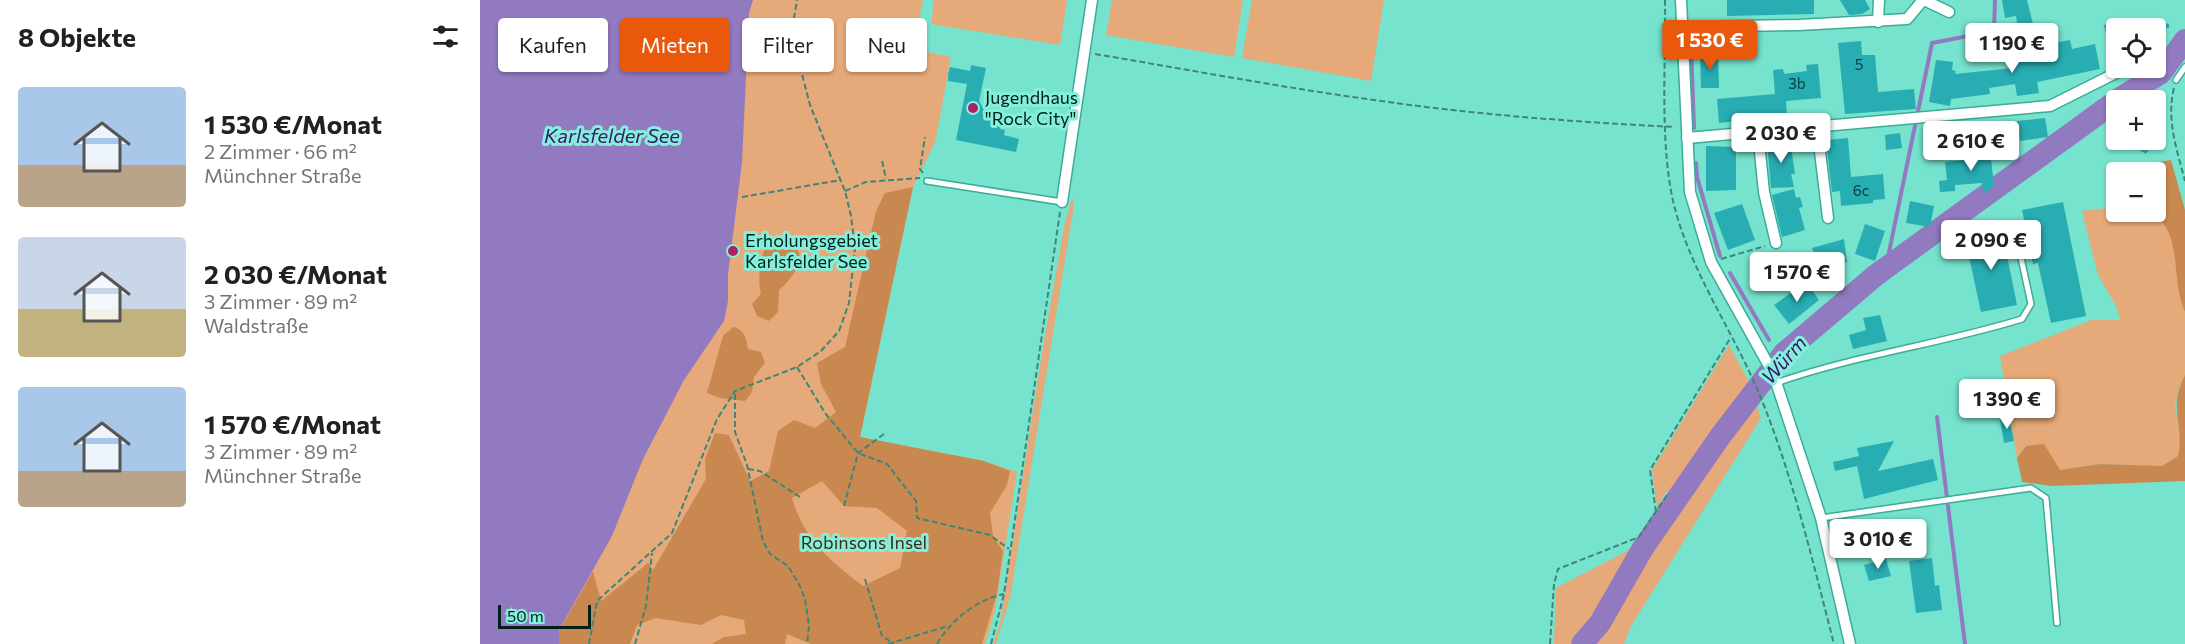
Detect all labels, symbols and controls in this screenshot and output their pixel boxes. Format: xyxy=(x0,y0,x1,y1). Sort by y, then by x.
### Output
chip: Kaufen xyxy=(498,18,608,72)
chip: Mieten xyxy=(620,18,730,72)
chip: Filter xyxy=(742,18,834,72)
chip: Neu xyxy=(846,18,927,72)
map controls xyxy=(2106,18,2166,222)
button: locate xyxy=(2106,18,2166,78)
icon: filters xyxy=(429,20,462,53)
pin: 1 530 € xyxy=(1655,20,1765,71)
text: 8 Objekte xyxy=(18,21,136,52)
pin: 1 190 € xyxy=(1957,23,2067,74)
text: 1 530 € xyxy=(1676,27,1744,51)
text: 1 190 € xyxy=(1979,30,2045,54)
house number: 5 xyxy=(1855,55,1863,73)
house number: 3b xyxy=(1788,74,1806,92)
place label: Jugendhaus "Rock City" xyxy=(985,86,1078,129)
button: + xyxy=(2106,90,2166,150)
marker: Jugendhaus "Rock City" xyxy=(966,101,980,115)
text: 1 530 €/Monat xyxy=(204,108,382,139)
icon: home xyxy=(66,111,138,183)
pin: 2 030 € xyxy=(1726,113,1836,164)
text: 2 030 € xyxy=(1745,120,1817,144)
pin: 2 610 € xyxy=(1916,121,2026,172)
water label: Karlsfelder See xyxy=(544,123,680,147)
text: 2 610 € xyxy=(1937,128,2005,152)
text: 2 Zimmer · 66 m² xyxy=(204,139,357,163)
button: − xyxy=(2106,162,2166,222)
text: Münchner Straße xyxy=(204,163,362,187)
house number: 6c xyxy=(1853,181,1869,199)
pin: 2 090 € xyxy=(1936,220,2046,271)
text: 2 090 € xyxy=(1955,227,2027,251)
place label: Erholungsgebiet Karlsfelder See xyxy=(745,229,878,272)
marker: Erholungsgebiet Karlsfelder See xyxy=(726,244,740,258)
pin: 1 570 € xyxy=(1742,252,1852,303)
text: 2 030 €/Monat xyxy=(204,258,387,289)
text: 1 570 € xyxy=(1764,259,1830,283)
icon: home xyxy=(66,261,138,333)
text: 3 Zimmer · 89 m² xyxy=(204,289,357,313)
text: Waldstraße xyxy=(204,313,309,337)
water label: Würm xyxy=(1756,330,1811,388)
pin: 1 390 € xyxy=(1952,379,2062,430)
text: 1 390 € xyxy=(1973,386,2041,410)
text: 1 570 €/Monat xyxy=(204,408,381,439)
icon: home xyxy=(66,411,138,483)
text: 3 Zimmer · 89 m² xyxy=(204,439,357,463)
text: Münchner Straße xyxy=(204,463,362,487)
pin: 3 010 € xyxy=(1823,519,1933,570)
text: 3 010 € xyxy=(1844,526,1913,550)
park label: Robinsons Insel xyxy=(801,531,927,553)
scale bar xyxy=(498,602,591,630)
text: 50 m xyxy=(507,606,544,625)

